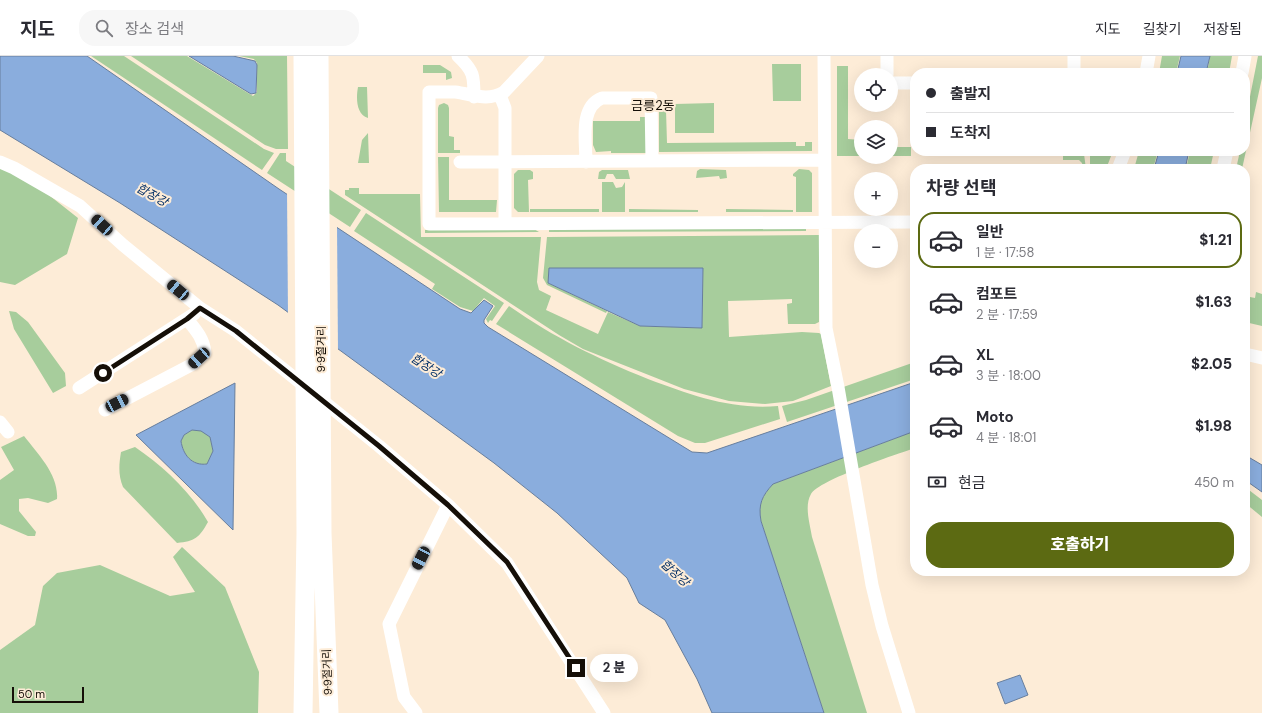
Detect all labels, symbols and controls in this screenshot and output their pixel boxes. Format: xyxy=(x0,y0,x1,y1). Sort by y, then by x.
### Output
search box xyxy=(79,10,359,46)
text: 지도 xyxy=(20,17,55,42)
icon: search xyxy=(93,17,115,39)
text: 장소 검색 xyxy=(125,19,184,39)
text: 지도 xyxy=(1095,20,1121,38)
text: 길찾기 xyxy=(1143,20,1181,38)
text: 저장됨 xyxy=(1203,20,1242,38)
map controls xyxy=(854,68,898,268)
button: locate xyxy=(854,68,898,112)
text: 출발지 xyxy=(950,84,991,104)
district label: 금릉2동 xyxy=(631,97,675,114)
button: layers xyxy=(854,120,898,164)
text: 도착지 xyxy=(950,123,991,143)
button: + xyxy=(854,172,898,216)
text: 차량 선택 xyxy=(926,176,996,200)
water label: 합장강 xyxy=(134,180,172,211)
car xyxy=(89,213,115,237)
icon: car xyxy=(928,222,964,258)
text: 일반 xyxy=(976,222,1004,242)
button: − xyxy=(854,224,898,268)
text: $1.21 xyxy=(1199,230,1232,250)
text: 1 분 · 17:58 xyxy=(976,244,1034,261)
car xyxy=(165,278,191,302)
icon: car xyxy=(928,284,964,320)
text: 컴포트 xyxy=(976,284,1017,304)
text: $1.63 xyxy=(1195,292,1232,312)
text: 2 분 · 17:59 xyxy=(976,306,1038,323)
street label: 9·9절거리 xyxy=(314,326,328,372)
text: XL xyxy=(976,345,994,365)
car xyxy=(186,346,212,370)
icon: car xyxy=(928,346,964,382)
water label: 합장강 xyxy=(408,350,446,383)
text: $2.05 xyxy=(1191,354,1232,374)
route start xyxy=(94,364,112,382)
text: 3 분 · 18:00 xyxy=(976,367,1041,384)
car xyxy=(104,392,130,414)
text: Moto xyxy=(976,407,1014,427)
icon: car xyxy=(928,408,964,444)
text: $1.98 xyxy=(1195,416,1232,436)
text: 4 분 · 18:01 xyxy=(976,429,1036,446)
icon: cash xyxy=(926,471,948,493)
text: 현금 xyxy=(958,473,986,493)
text: 450 m xyxy=(1194,474,1234,491)
button: 호출하기 xyxy=(926,522,1234,568)
car xyxy=(410,545,432,571)
water label: 합장강 xyxy=(657,556,694,591)
street label: 9·9절거리 xyxy=(319,649,335,695)
callout: 2 분 xyxy=(590,654,638,682)
route end xyxy=(567,659,585,677)
text: 2 분 xyxy=(603,659,625,676)
scale bar xyxy=(12,685,84,704)
text: 50 m xyxy=(18,687,45,701)

